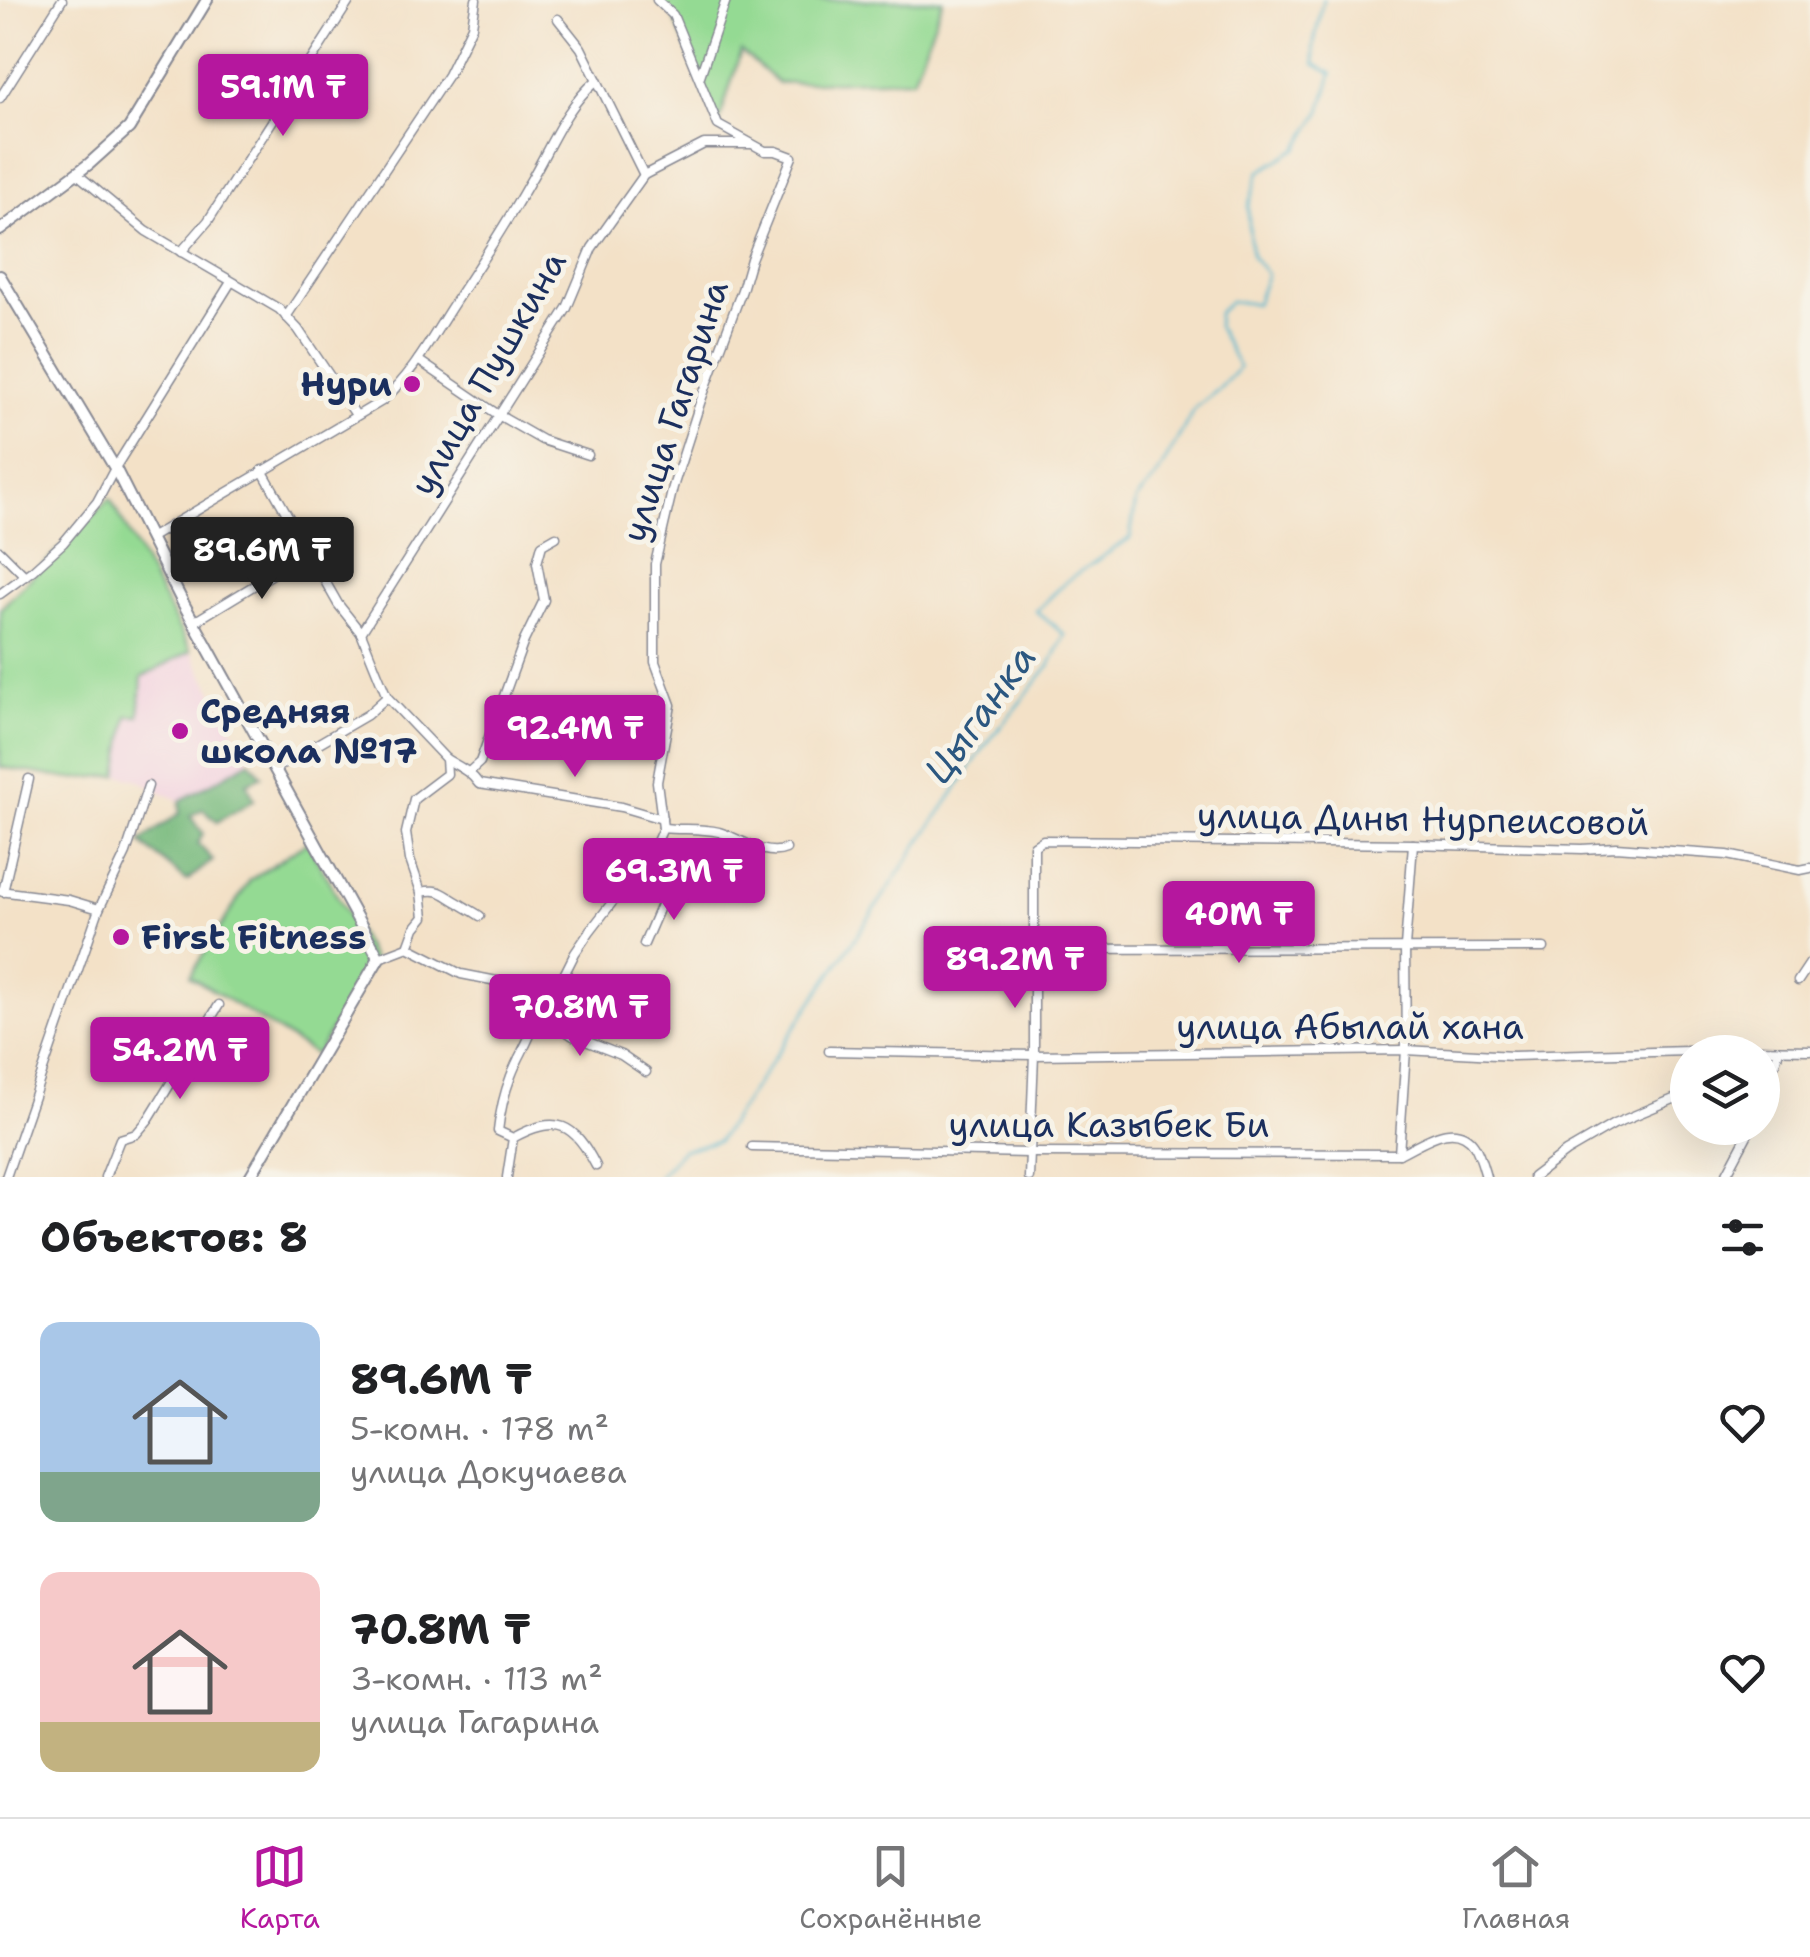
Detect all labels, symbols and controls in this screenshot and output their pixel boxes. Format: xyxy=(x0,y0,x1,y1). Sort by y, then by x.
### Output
pin: 59.1M ₸ xyxy=(191,54,375,139)
text: 59.1M ₸ xyxy=(220,65,346,108)
street label: улица Пушкина xyxy=(399,242,577,503)
street label: улица Гагарина xyxy=(610,274,739,548)
place label: Нури xyxy=(300,360,392,407)
marker: Нури xyxy=(401,373,423,395)
pin: 89.6M ₸ xyxy=(170,517,354,602)
text: 89.6M ₸ xyxy=(193,528,331,571)
water label: Цыганка xyxy=(912,634,1047,794)
place label: Средняя школа №17 xyxy=(200,687,418,774)
pin: 92.4M ₸ xyxy=(483,695,667,780)
text: 92.4M ₸ xyxy=(506,706,644,749)
marker: Средняя школа №17 xyxy=(169,720,191,742)
street label: улица Дины Нурпеисовой xyxy=(1197,791,1649,846)
pin: 69.3M ₸ xyxy=(582,838,766,923)
text: 69.3M ₸ xyxy=(605,849,743,892)
pin: 40M ₸ xyxy=(1169,881,1309,966)
text: 40M ₸ xyxy=(1185,892,1293,935)
place label: First Fitness xyxy=(141,913,367,960)
marker: First Fitness xyxy=(110,926,132,948)
pin: 89.2M ₸ xyxy=(923,926,1107,1011)
text: 89.2M ₸ xyxy=(946,937,1084,980)
pin: 70.8M ₸ xyxy=(488,974,672,1059)
text: 70.8M ₸ xyxy=(511,985,649,1028)
street label: улица Абылай хана xyxy=(1176,1003,1524,1050)
pin: 54.2M ₸ xyxy=(88,1017,272,1102)
text: 54.2M ₸ xyxy=(112,1028,248,1071)
map controls xyxy=(1670,1035,1780,1145)
button: layers xyxy=(1670,1035,1780,1145)
street label: улица Казыбек Би xyxy=(949,1101,1269,1148)
text: Объектов: 8 xyxy=(40,1209,308,1265)
icon: filters xyxy=(1715,1210,1770,1265)
text: 89.6M ₸ xyxy=(350,1351,532,1407)
icon: home xyxy=(120,1362,240,1482)
icon: heart xyxy=(1715,1395,1770,1450)
text: 5-комн. · 178 m² xyxy=(350,1407,609,1450)
text: улица Докучаева xyxy=(350,1450,627,1493)
text: 70.8M ₸ xyxy=(350,1601,530,1657)
icon: home xyxy=(120,1612,240,1732)
icon: heart xyxy=(1715,1645,1770,1700)
text: 3-комн. · 113 m² xyxy=(350,1657,603,1700)
text: улица Гагарина xyxy=(350,1700,599,1743)
tab: Карта xyxy=(240,1839,320,1937)
tab: Сохранённые xyxy=(799,1839,982,1937)
tab: Главная xyxy=(1462,1839,1570,1937)

